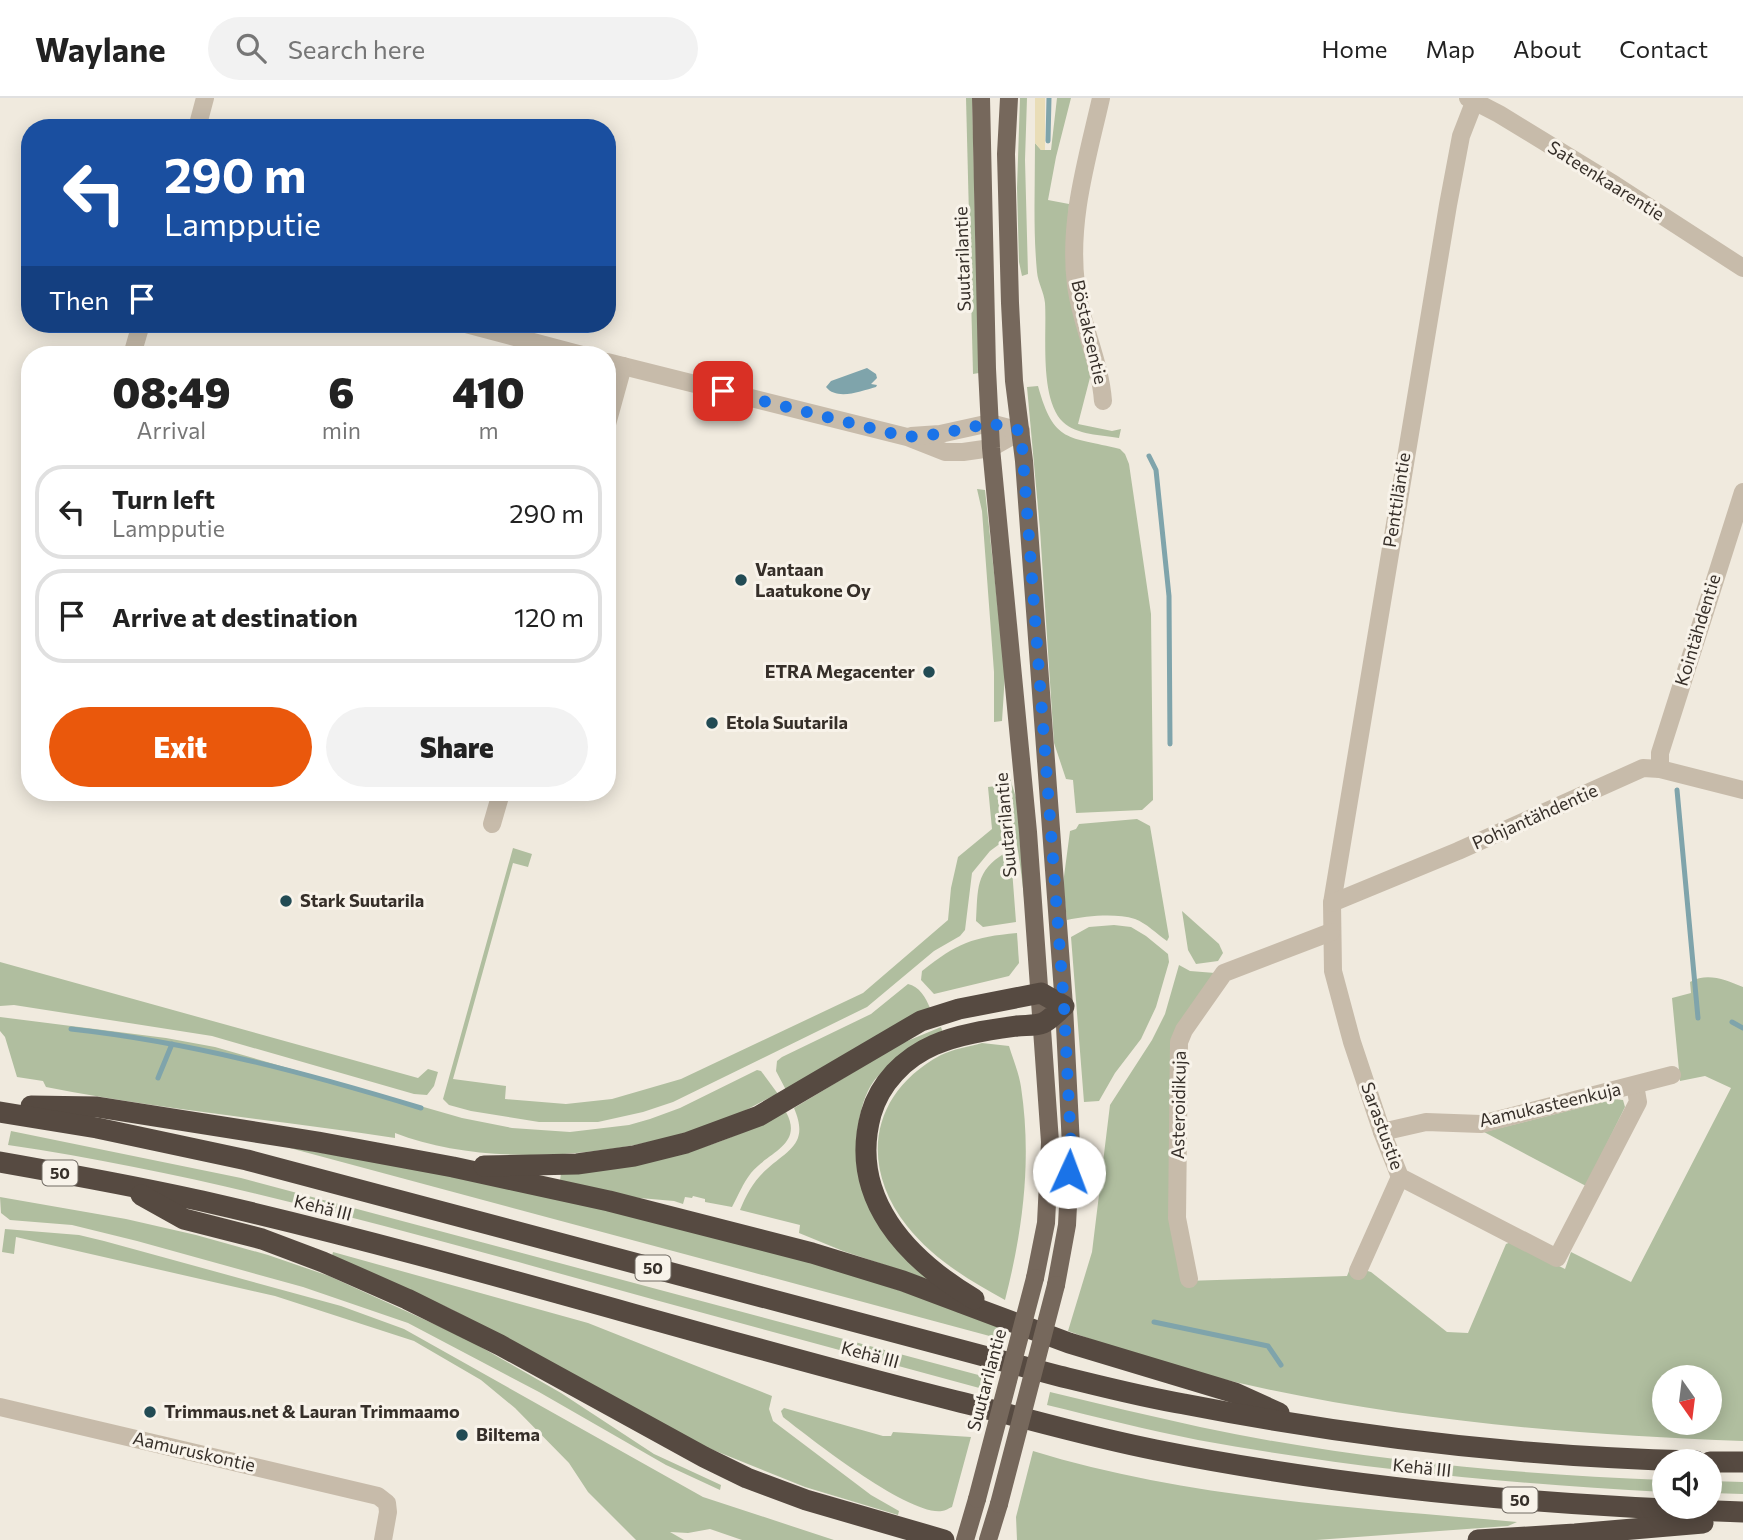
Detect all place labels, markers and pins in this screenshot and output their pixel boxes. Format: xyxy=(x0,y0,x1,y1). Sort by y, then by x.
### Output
pin xyxy=(693,361,753,421)
place label: Vantaan Laatukone Oy xyxy=(755,558,871,601)
marker: Vantaan Laatukone Oy xyxy=(733,572,749,588)
place label: ETRA Megacenter xyxy=(765,660,916,682)
marker: ETRA Megacenter xyxy=(921,664,937,680)
place label: Etola Suutarila xyxy=(726,711,848,733)
marker: Etola Suutarila xyxy=(704,715,720,731)
place label: Stark Suutarila xyxy=(300,889,424,911)
marker: Stark Suutarila xyxy=(278,893,294,909)
place label: Trimmaus.net & Lauran Trimmaamo xyxy=(164,1400,460,1422)
marker: Trimmaus.net & Lauran Trimmaamo xyxy=(142,1404,158,1420)
place label: Biltema xyxy=(476,1423,540,1445)
marker: Biltema xyxy=(454,1427,470,1443)

